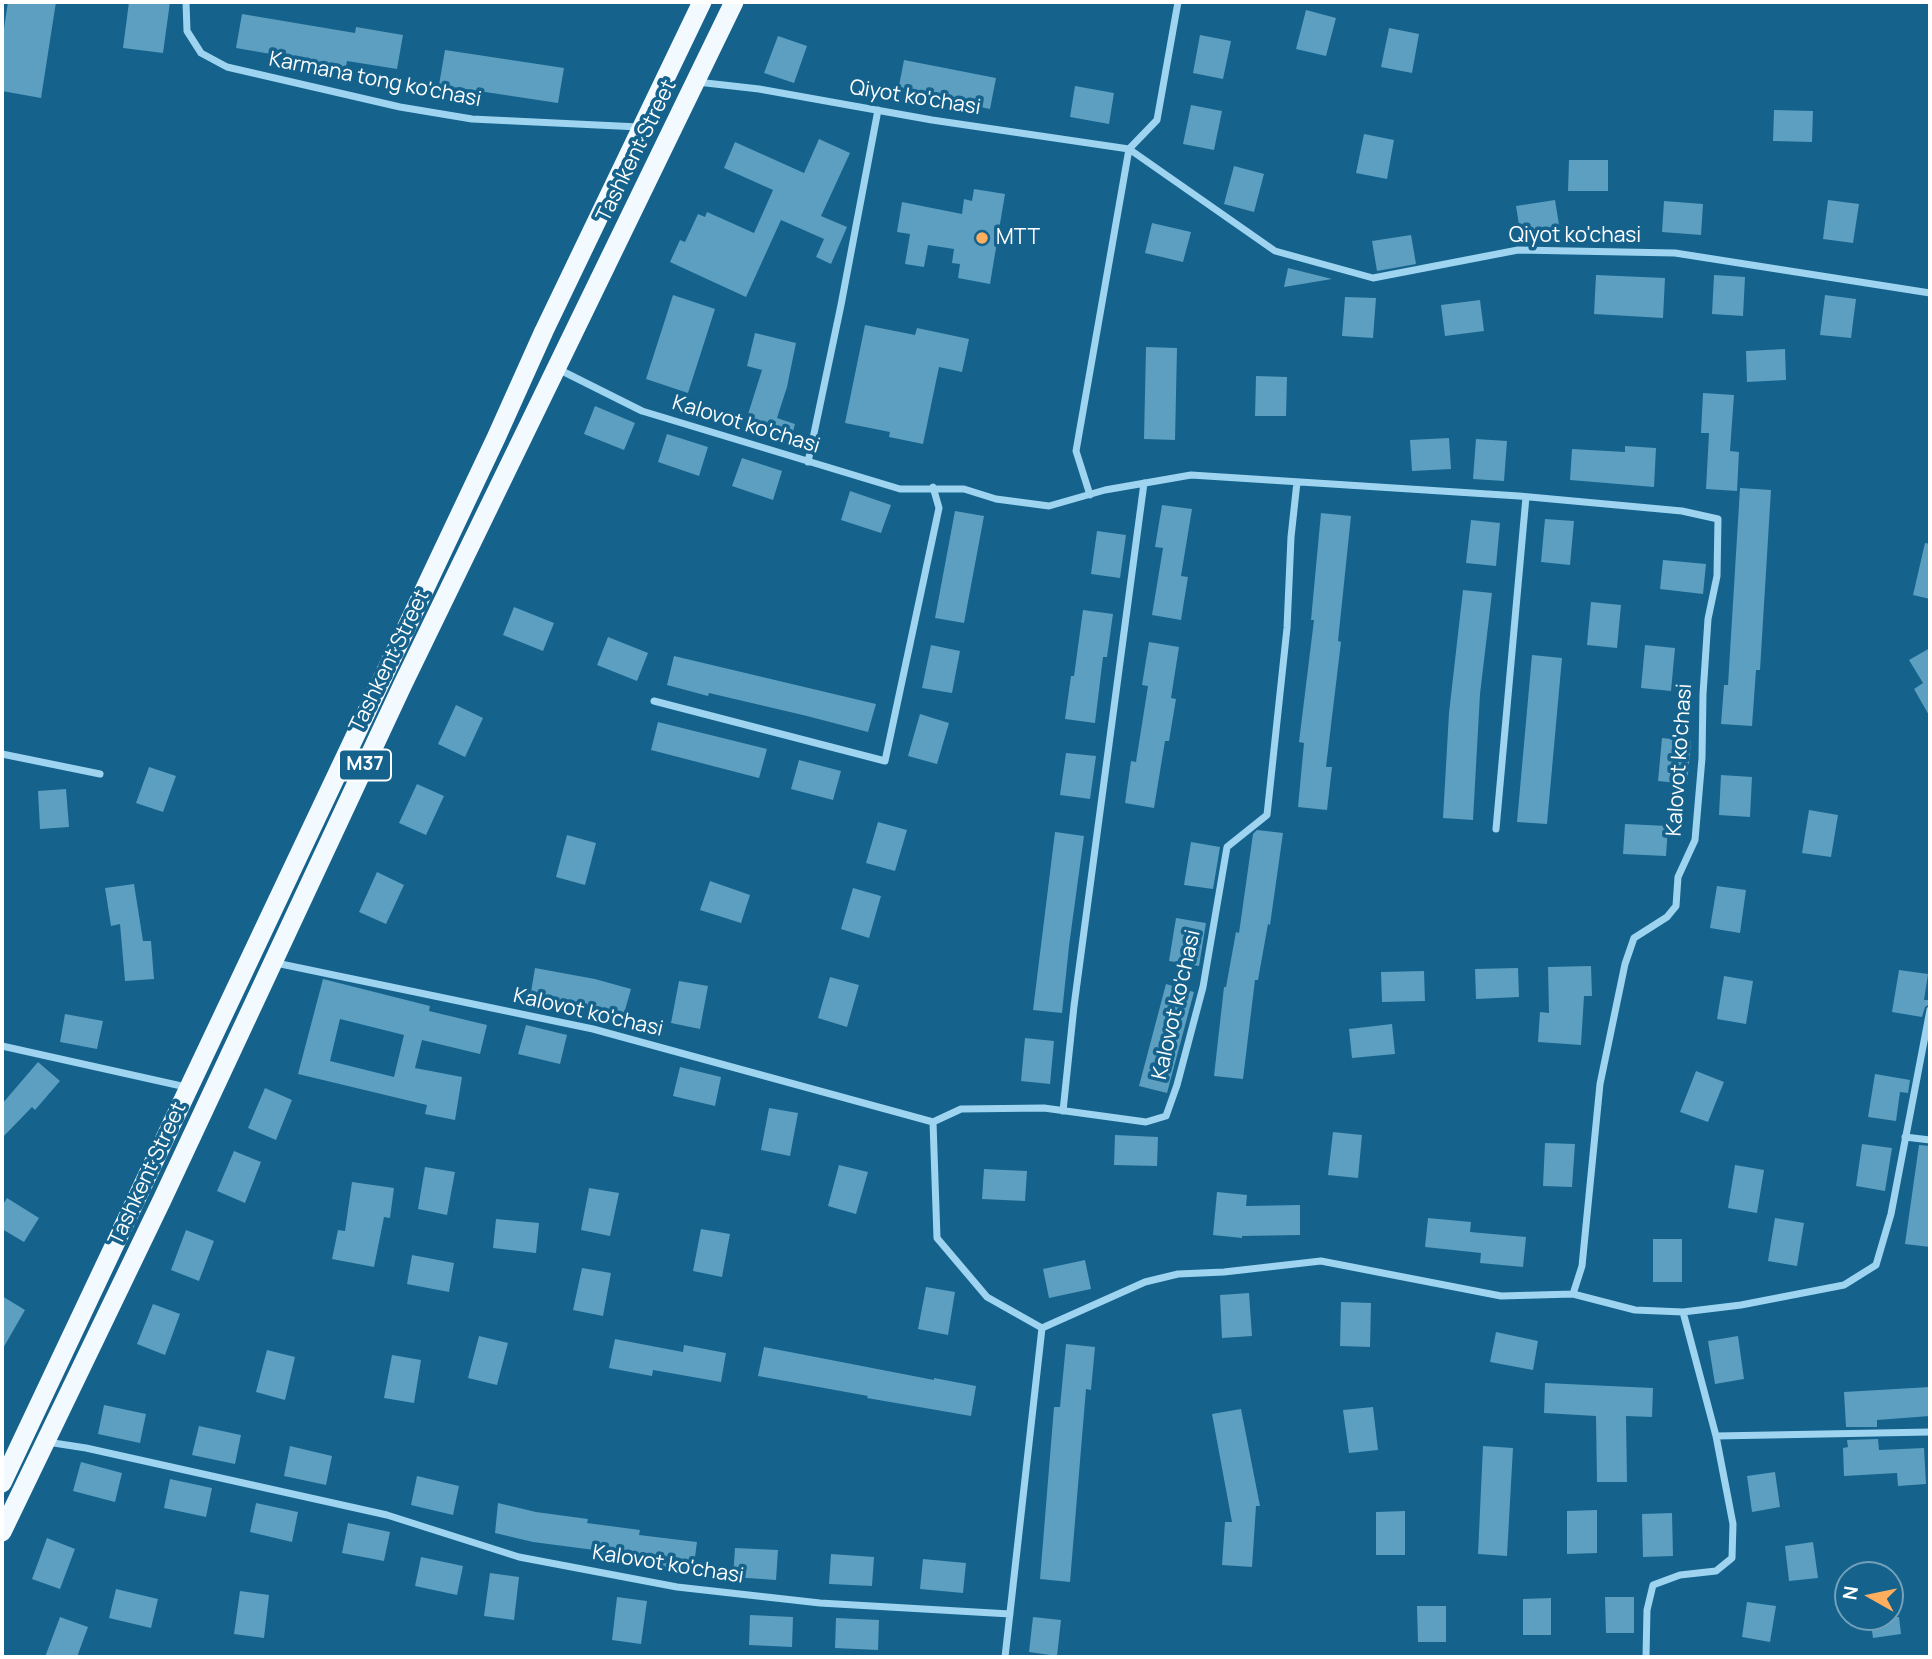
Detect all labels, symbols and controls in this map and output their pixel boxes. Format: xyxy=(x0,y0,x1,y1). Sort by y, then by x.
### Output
street label: Karmana tong ko'chasi xyxy=(267,47,483,113)
street label: Qiyot ko'chasi xyxy=(848,75,982,121)
street label: Tashkent Street xyxy=(592,76,682,226)
street label: Qiyot ko'chasi xyxy=(1509,223,1641,249)
place label: MTT xyxy=(996,225,1040,251)
marker: MTT xyxy=(974,230,990,246)
street label: Kalovot ko'chasi xyxy=(669,391,823,459)
street label: Tashkent Street xyxy=(345,586,435,736)
street label: Kalovot ko'chasi xyxy=(1662,683,1698,837)
road number: M37 xyxy=(339,750,391,780)
street label: Kalovot ko'chasi xyxy=(1148,928,1206,1082)
street label: Kalovot ko'chasi xyxy=(511,984,665,1042)
street label: Tashkent Street xyxy=(104,1098,192,1250)
street label: Kalovot ko'chasi xyxy=(590,1541,746,1589)
north arrow xyxy=(1834,1561,1904,1631)
text: N xyxy=(1836,1584,1864,1602)

